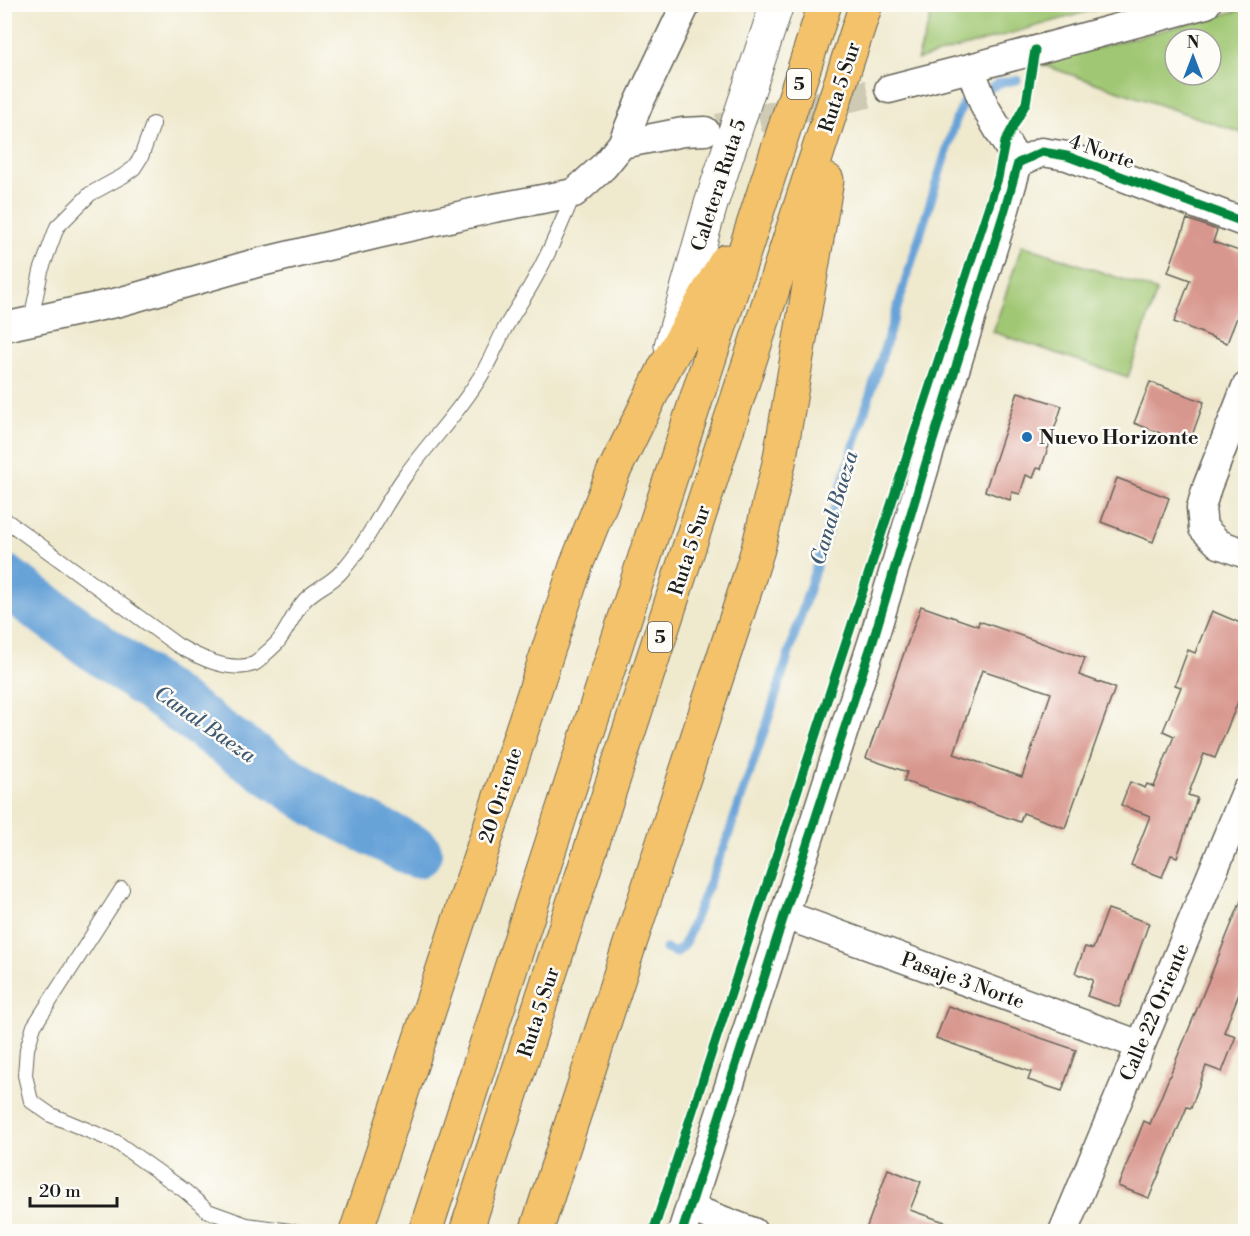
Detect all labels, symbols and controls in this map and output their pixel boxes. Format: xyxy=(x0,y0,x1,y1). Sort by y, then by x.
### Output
north arrow xyxy=(1163,27,1223,87)
text: N xyxy=(1187,33,1200,53)
street label: Ruta 5 Sur xyxy=(814,39,867,136)
road number: 5 xyxy=(787,69,811,99)
street label: Caletera Ruta 5 xyxy=(686,116,753,255)
street label: 4 Norte xyxy=(1065,130,1138,175)
place label: Nuevo Horizonte xyxy=(1039,426,1199,451)
marker: Nuevo Horizonte xyxy=(1020,430,1034,444)
water label: Canal Baeza xyxy=(805,448,865,568)
street label: Ruta 5 Sur xyxy=(664,502,717,599)
road number: 5 xyxy=(648,622,672,652)
water label: Canal Baeza xyxy=(149,680,260,769)
street label: 20 Oriente xyxy=(474,744,529,846)
street label: Calle 22 Oriente xyxy=(1115,940,1196,1085)
street label: Pasaje 3 Norte xyxy=(897,948,1028,1015)
street label: Ruta 5 Sur xyxy=(513,964,566,1061)
scale bar xyxy=(30,1170,117,1208)
text: 20 m xyxy=(39,1180,81,1203)

